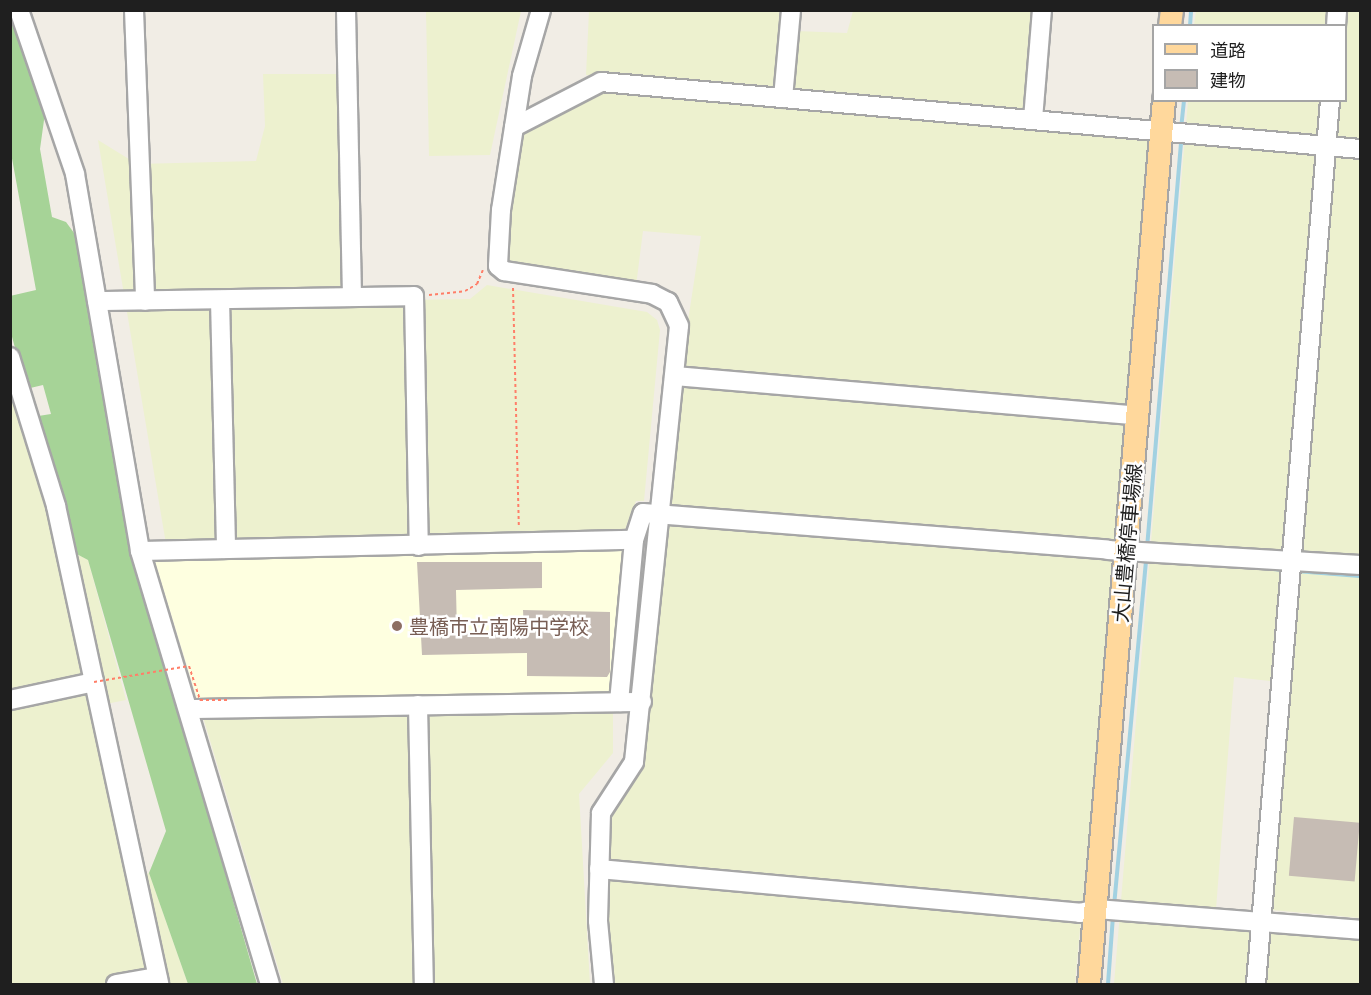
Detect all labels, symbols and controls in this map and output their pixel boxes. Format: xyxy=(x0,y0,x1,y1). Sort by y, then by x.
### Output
legend xyxy=(1152,24,1347,102)
text: 道路 xyxy=(1210,39,1246,61)
text: 建物 xyxy=(1210,69,1246,91)
street label: 大山豊橋停車場線 xyxy=(1108,462,1146,624)
place label: 豊橋市立南陽中学校 xyxy=(409,614,589,638)
marker: 豊橋市立南陽中学校 xyxy=(390,619,404,633)

